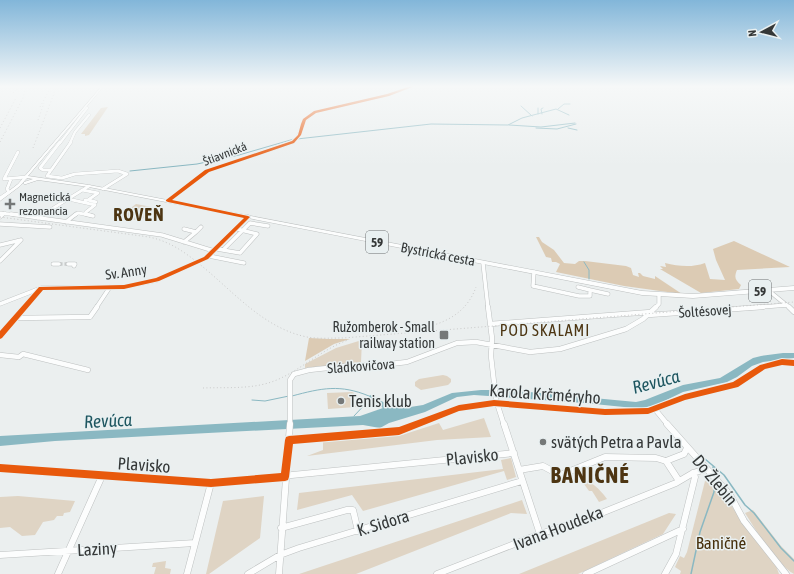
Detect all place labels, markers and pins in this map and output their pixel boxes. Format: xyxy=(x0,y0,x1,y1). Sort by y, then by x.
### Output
place label: Magnetická rezonancia xyxy=(19,190,71,218)
marker: Magnetická rezonancia xyxy=(4,198,16,210)
place label: Ružomberok - Small railway station xyxy=(333,319,435,351)
marker: Ružomberok - Small railway station xyxy=(438,329,450,341)
place label: Tenis klub xyxy=(349,391,412,411)
marker: Tenis klub xyxy=(336,396,346,406)
place label: svätých Petra a Pavla xyxy=(551,432,682,452)
marker: svätých Petra a Pavla xyxy=(538,437,548,447)

